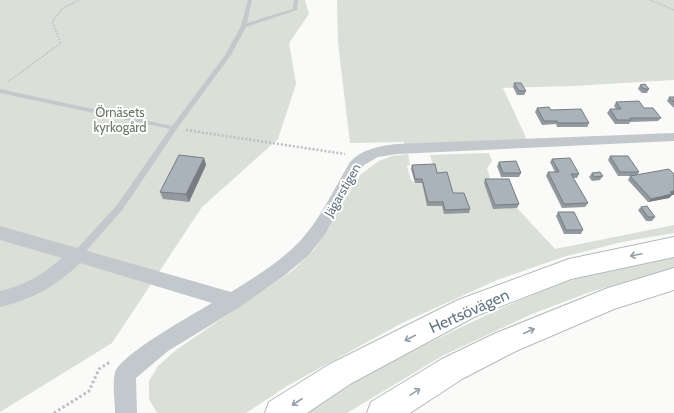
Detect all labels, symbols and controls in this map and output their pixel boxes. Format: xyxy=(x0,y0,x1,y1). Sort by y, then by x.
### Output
park label: Örnäsets kyrkogård xyxy=(93,104,147,135)
street label: Jägarstigen xyxy=(320,160,364,220)
one-way arrow xyxy=(630,251,643,259)
street label: Hertsövägen xyxy=(426,285,512,337)
one-way arrow xyxy=(523,327,535,334)
one-way arrow xyxy=(404,335,416,342)
one-way arrow xyxy=(409,388,421,396)
one-way arrow xyxy=(292,398,303,406)

